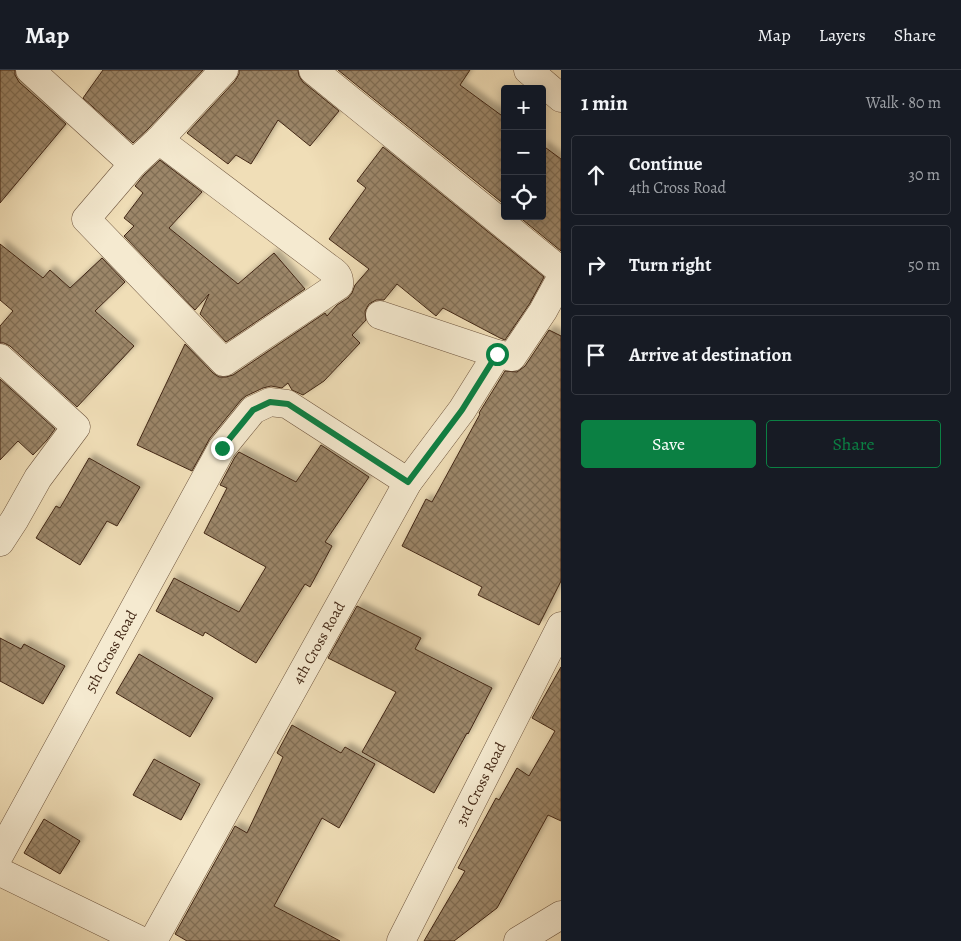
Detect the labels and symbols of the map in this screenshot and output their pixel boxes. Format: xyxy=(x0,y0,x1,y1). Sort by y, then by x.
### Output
route start xyxy=(486,343,509,366)
route end xyxy=(211,437,234,460)
street label: 4th Cross Road xyxy=(288,597,350,688)
street label: 5th Cross Road xyxy=(80,606,142,696)
street label: 3rd Cross Road xyxy=(451,738,511,829)

